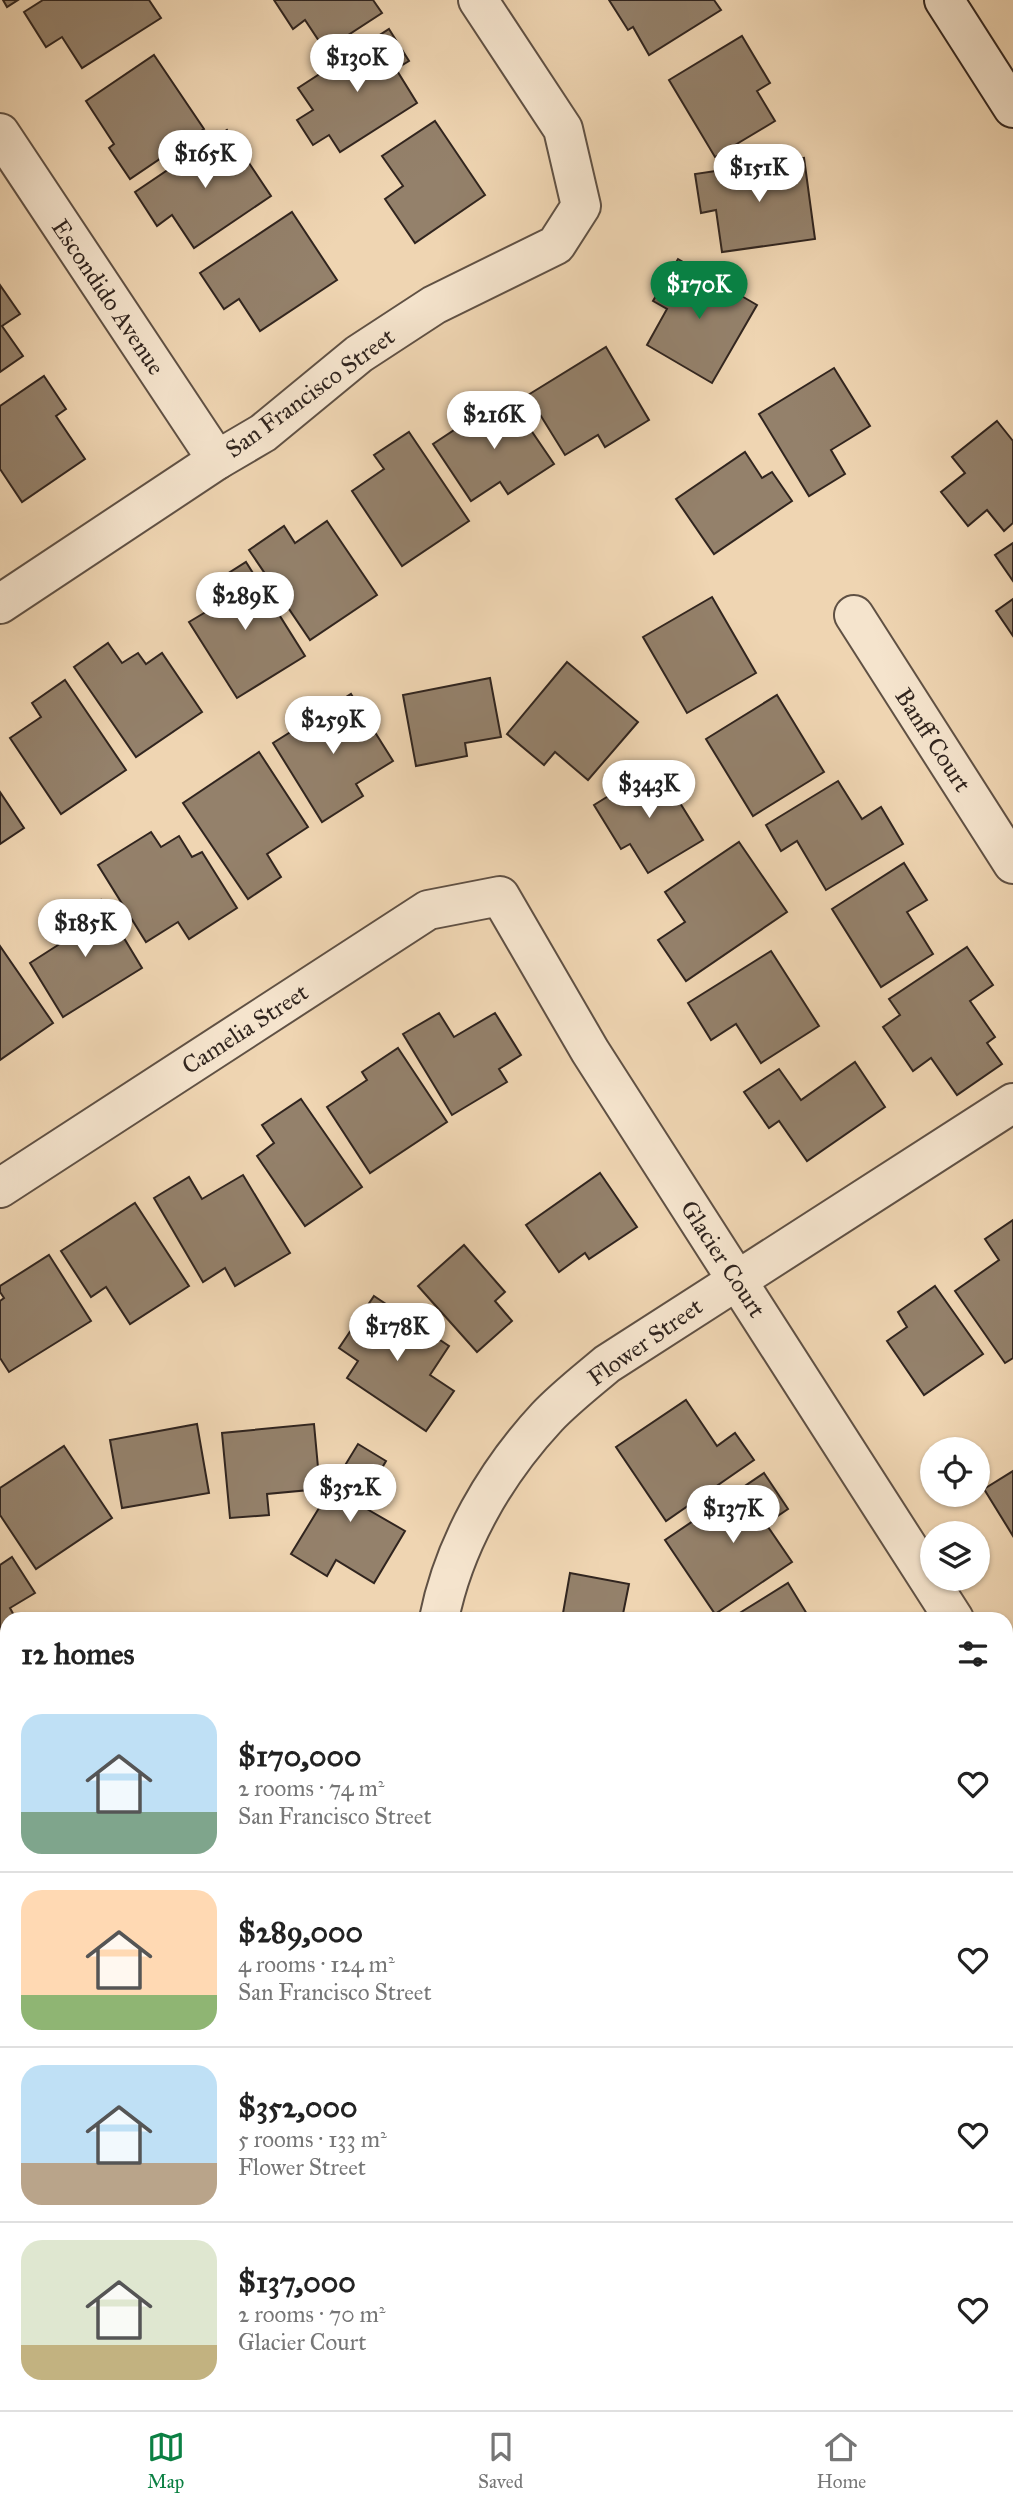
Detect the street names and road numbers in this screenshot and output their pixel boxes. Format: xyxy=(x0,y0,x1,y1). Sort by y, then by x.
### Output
street label: Escondido Avenue xyxy=(45,213,171,381)
street label: San Francisco Street xyxy=(219,321,401,465)
street label: Banff Court xyxy=(888,683,978,798)
street label: Camelia Street xyxy=(176,977,314,1081)
street label: Glacier Court xyxy=(674,1195,772,1324)
street label: Flower Street xyxy=(582,1291,709,1393)

